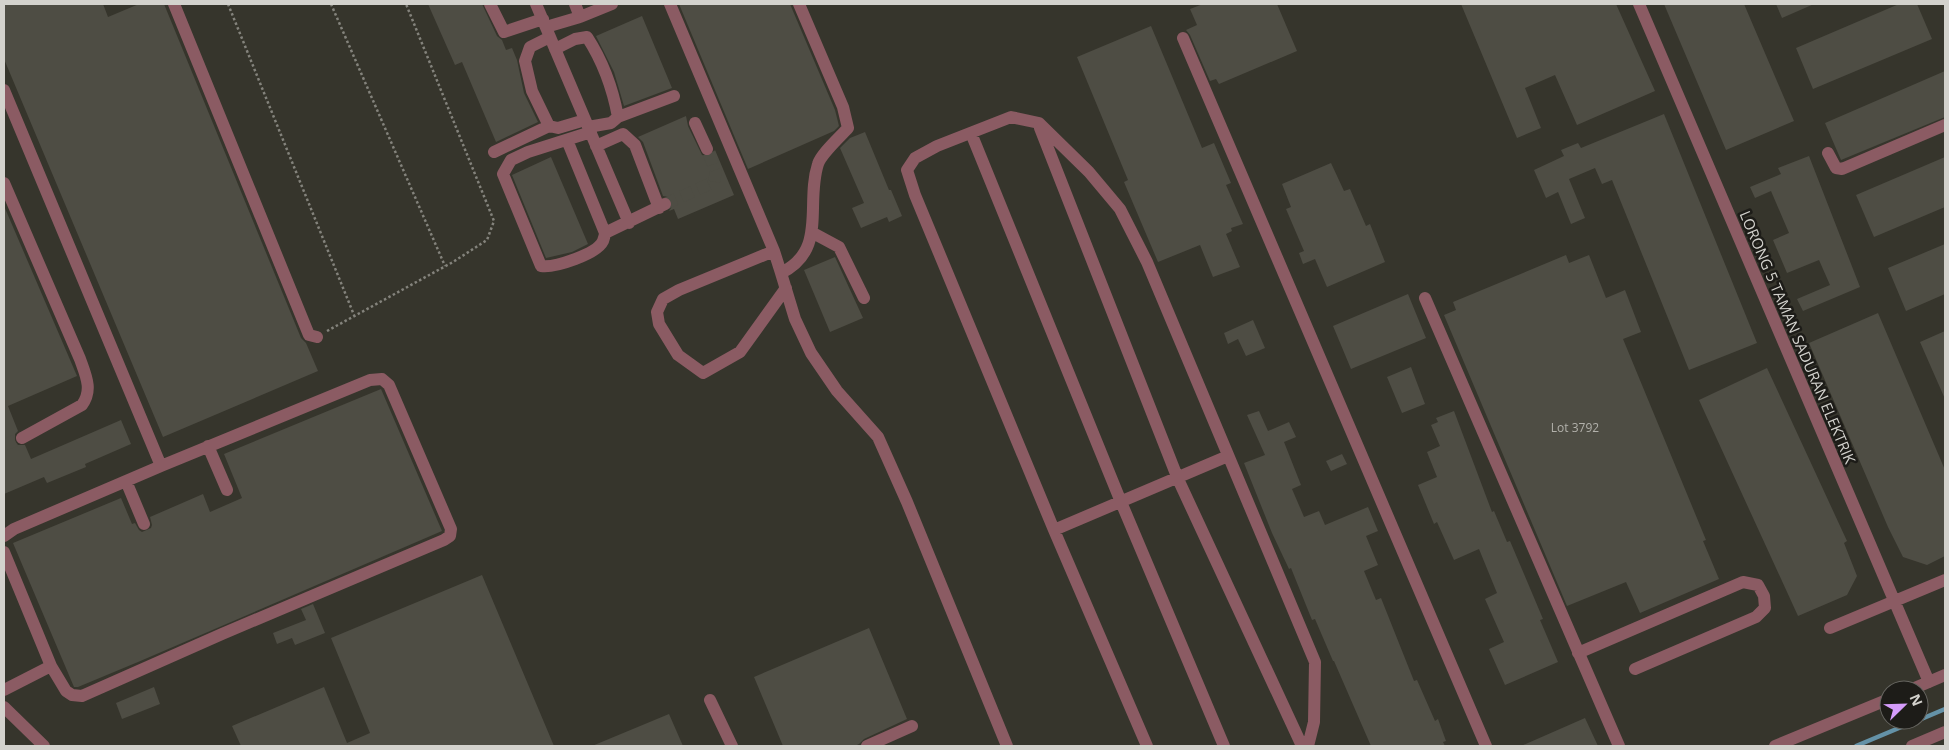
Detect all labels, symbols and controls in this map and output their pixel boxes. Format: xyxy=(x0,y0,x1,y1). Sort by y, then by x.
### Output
street label: LORONG 5 TAMAN SADURAN ELEKTRIK xyxy=(1735,207,1861,467)
house number: Lot 3792 xyxy=(1551,419,1599,436)
north arrow xyxy=(1879,680,1929,730)
text: N xyxy=(1905,691,1927,709)

